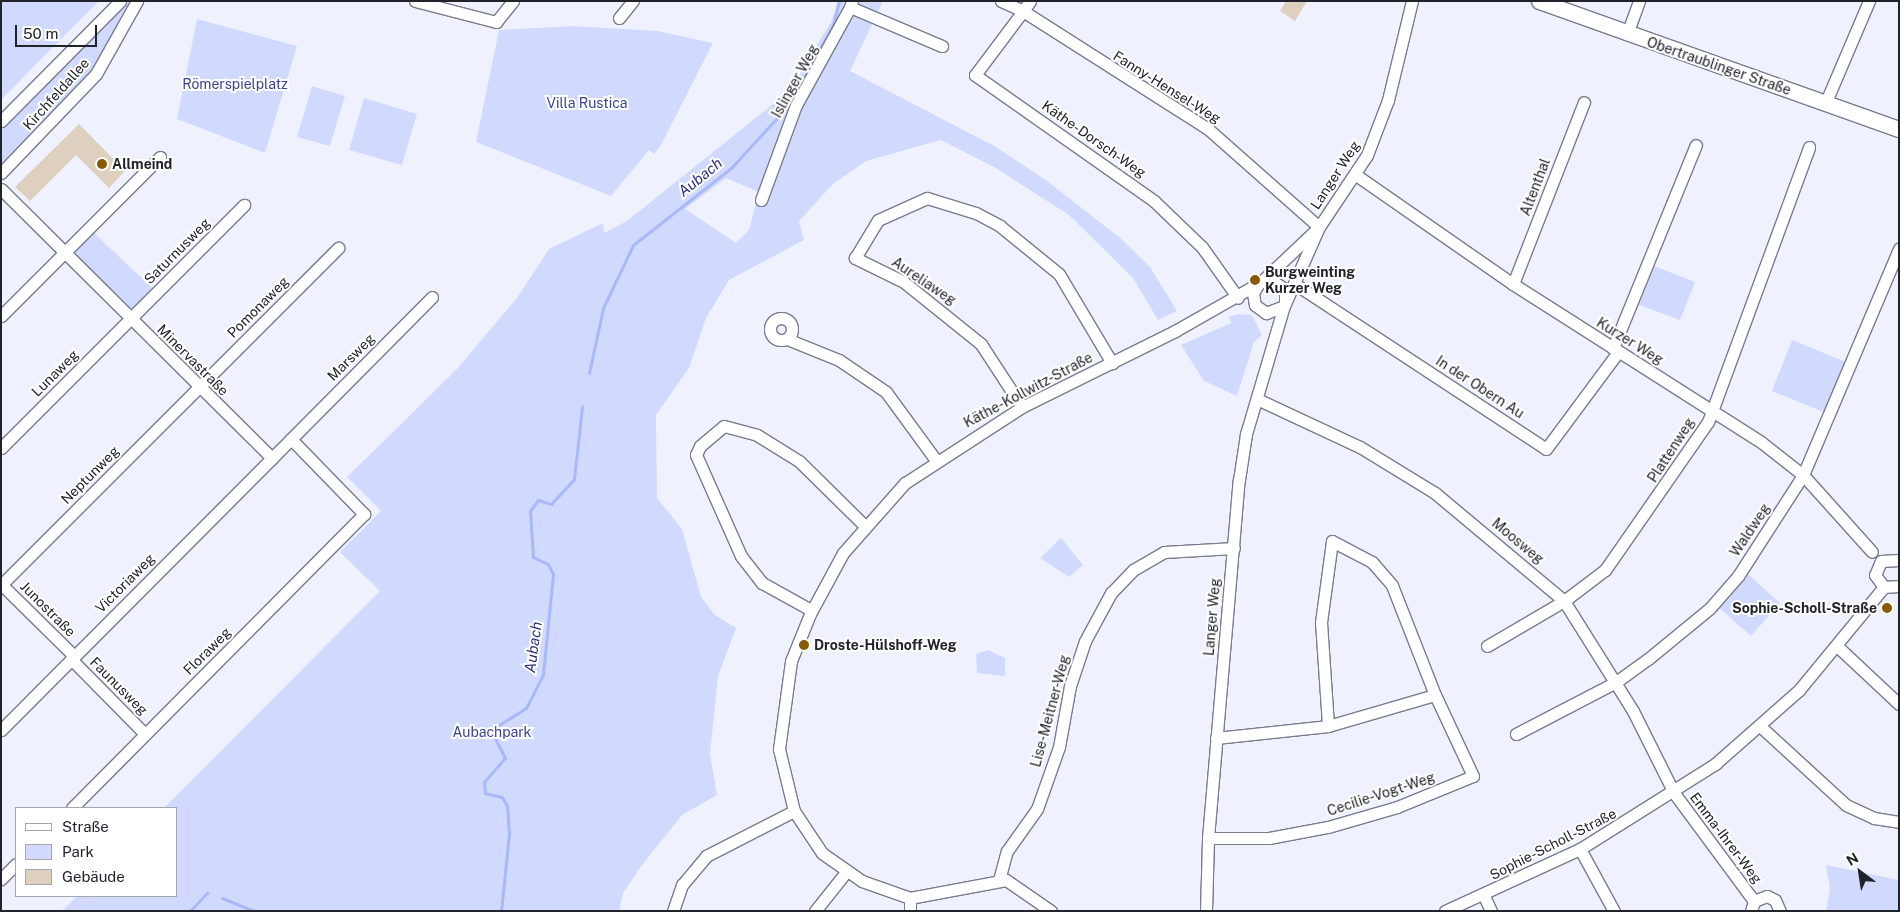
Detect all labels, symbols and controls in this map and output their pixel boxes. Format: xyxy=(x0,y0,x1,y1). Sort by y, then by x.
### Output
scale bar xyxy=(18,15,100,47)
text: 50 m xyxy=(23,25,58,42)
street label: Obertraublinger Straße xyxy=(1645,33,1793,99)
street label: Islinger Weg xyxy=(768,41,822,121)
street label: Fanny-Hensel-Weg xyxy=(1110,47,1224,127)
street label: Kirchfeldallee xyxy=(19,55,93,133)
park label: Römerspielplatz xyxy=(182,76,288,92)
park label: Villa Rustica xyxy=(547,95,627,111)
street label: Käthe-Dorsch-Weg xyxy=(1039,97,1149,181)
street label: Langer Weg xyxy=(1307,138,1363,212)
water label: Aubach xyxy=(674,154,726,200)
place label: Allmeind xyxy=(112,156,172,172)
street label: Altenthal xyxy=(1516,156,1554,218)
marker: Allmeind xyxy=(96,158,108,170)
street label: Saturnusweg xyxy=(140,214,214,288)
street label: Aureliaweg xyxy=(889,253,959,309)
place label: Burgweinting Kurzer Weg xyxy=(1265,264,1355,296)
street label: Pomonaweg xyxy=(224,273,292,341)
marker: Burgweinting Kurzer Weg xyxy=(1249,274,1261,286)
street label: Kurzer Weg xyxy=(1593,314,1667,368)
street label: Minervastraße xyxy=(154,321,232,399)
street label: Marsweg xyxy=(324,330,378,384)
street label: Lunaweg xyxy=(28,346,82,400)
street label: Käthe-Kollwitz-Straße xyxy=(961,349,1095,431)
street label: In der Obern Au xyxy=(1433,352,1527,422)
street label: Plattenweg xyxy=(1644,415,1698,485)
street label: Neptunweg xyxy=(57,442,123,508)
street label: Waldweg xyxy=(1726,500,1774,560)
street label: Moosweg xyxy=(1489,514,1547,568)
street label: Victoriaweg xyxy=(92,550,158,616)
street label: Langer Weg xyxy=(1200,577,1224,657)
street label: Junostraße xyxy=(17,578,79,640)
place label: Sophie-Scholl-Straße xyxy=(1732,600,1877,616)
marker: Sophie-Scholl-Straße xyxy=(1881,602,1893,614)
water label: Aubach xyxy=(521,620,545,674)
street label: Floraweg xyxy=(180,624,234,678)
place label: Droste-Hülshoff-Weg xyxy=(814,637,957,653)
marker: Droste-Hülshoff-Weg xyxy=(798,639,810,651)
street label: Lise-Meitner-Weg xyxy=(1027,653,1073,769)
street label: Faunusweg xyxy=(87,654,151,718)
park label: Aubachpark xyxy=(453,724,531,740)
street label: Cecilie-Vogt-Weg xyxy=(1325,769,1437,819)
street label: Emma-Ihrer-Weg xyxy=(1686,789,1766,887)
street label: Sophie-Scholl-Straße xyxy=(1487,805,1619,883)
legend xyxy=(15,807,178,897)
text: Straße xyxy=(62,818,109,835)
text: Park xyxy=(62,843,94,860)
north arrow xyxy=(1835,847,1885,897)
text: N xyxy=(1843,849,1861,869)
text: Gebäude xyxy=(62,868,125,885)

